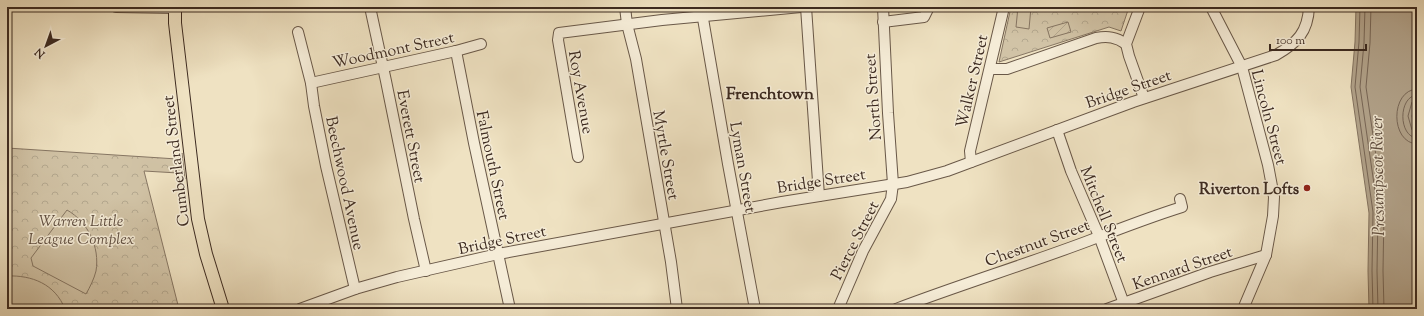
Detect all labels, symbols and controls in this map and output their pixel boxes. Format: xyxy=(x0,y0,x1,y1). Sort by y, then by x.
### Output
north arrow xyxy=(26,26,66,66)
scale bar xyxy=(1270,26,1366,52)
street label: Woodmont Street xyxy=(330,27,457,76)
street label: Walker Street xyxy=(951,32,995,131)
text: 100 m xyxy=(1276,32,1305,50)
text: N xyxy=(31,44,49,62)
street label: Roy Avenue xyxy=(561,49,598,136)
street label: North Street xyxy=(860,52,889,141)
street label: Bridge Street xyxy=(1083,65,1175,116)
street label: Lincoln Street xyxy=(1244,67,1292,168)
district label: Frenchtown xyxy=(726,83,815,107)
street label: Everett Street xyxy=(389,88,430,185)
street label: Cumberland Street xyxy=(158,93,197,228)
street label: Falmouth Street xyxy=(469,109,514,223)
street label: Myrtle Street xyxy=(645,109,684,202)
street label: Beechwood Avenue xyxy=(318,114,369,253)
water label: Presumpscot River xyxy=(1366,116,1392,236)
street label: Lyman Street xyxy=(722,120,761,215)
street label: Mitchell Street xyxy=(1073,163,1133,267)
street label: Bridge Street xyxy=(775,164,868,201)
place label: Riverton Lofts xyxy=(1199,179,1299,202)
marker: Riverton Lofts xyxy=(1302,183,1312,193)
street label: Pierce Street xyxy=(826,197,886,285)
park label: Warren Little League Complex xyxy=(28,211,134,252)
street label: Chestnut Street xyxy=(982,215,1094,274)
street label: Bridge Street xyxy=(456,221,549,262)
street label: Kennard Street xyxy=(1130,241,1236,297)

